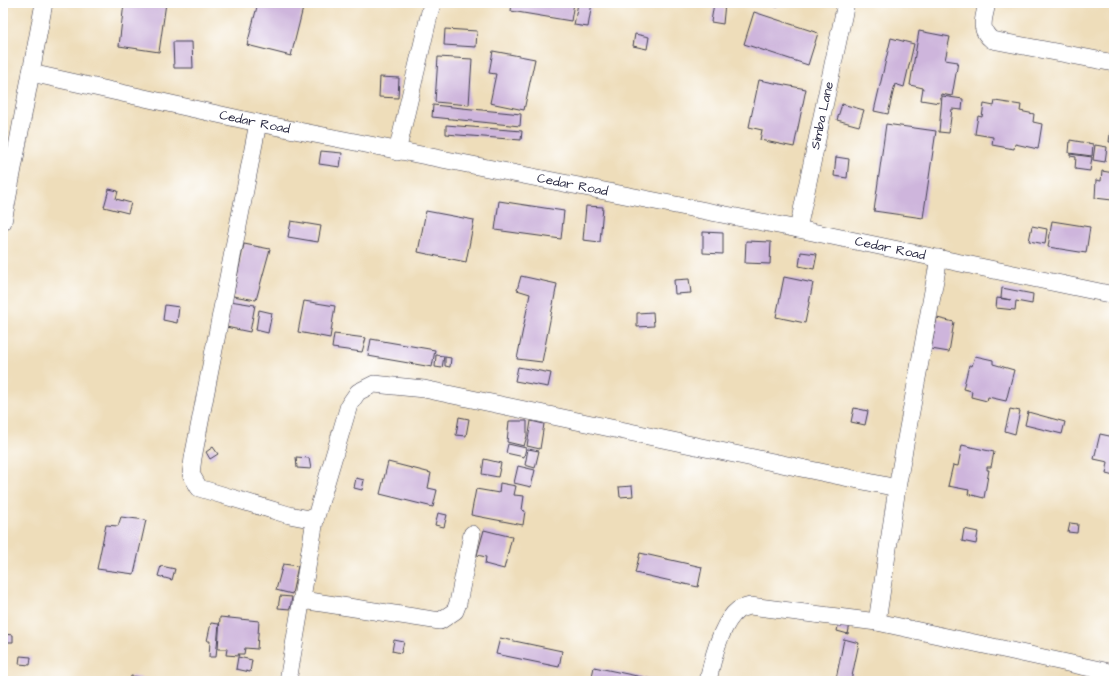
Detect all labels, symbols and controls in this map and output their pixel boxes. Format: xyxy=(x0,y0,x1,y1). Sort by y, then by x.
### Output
street label: Simba Lane xyxy=(806,80,838,151)
street label: Cedar Road xyxy=(218,106,292,138)
street label: Cedar Road xyxy=(536,169,610,201)
street label: Cedar Road xyxy=(853,232,928,264)

